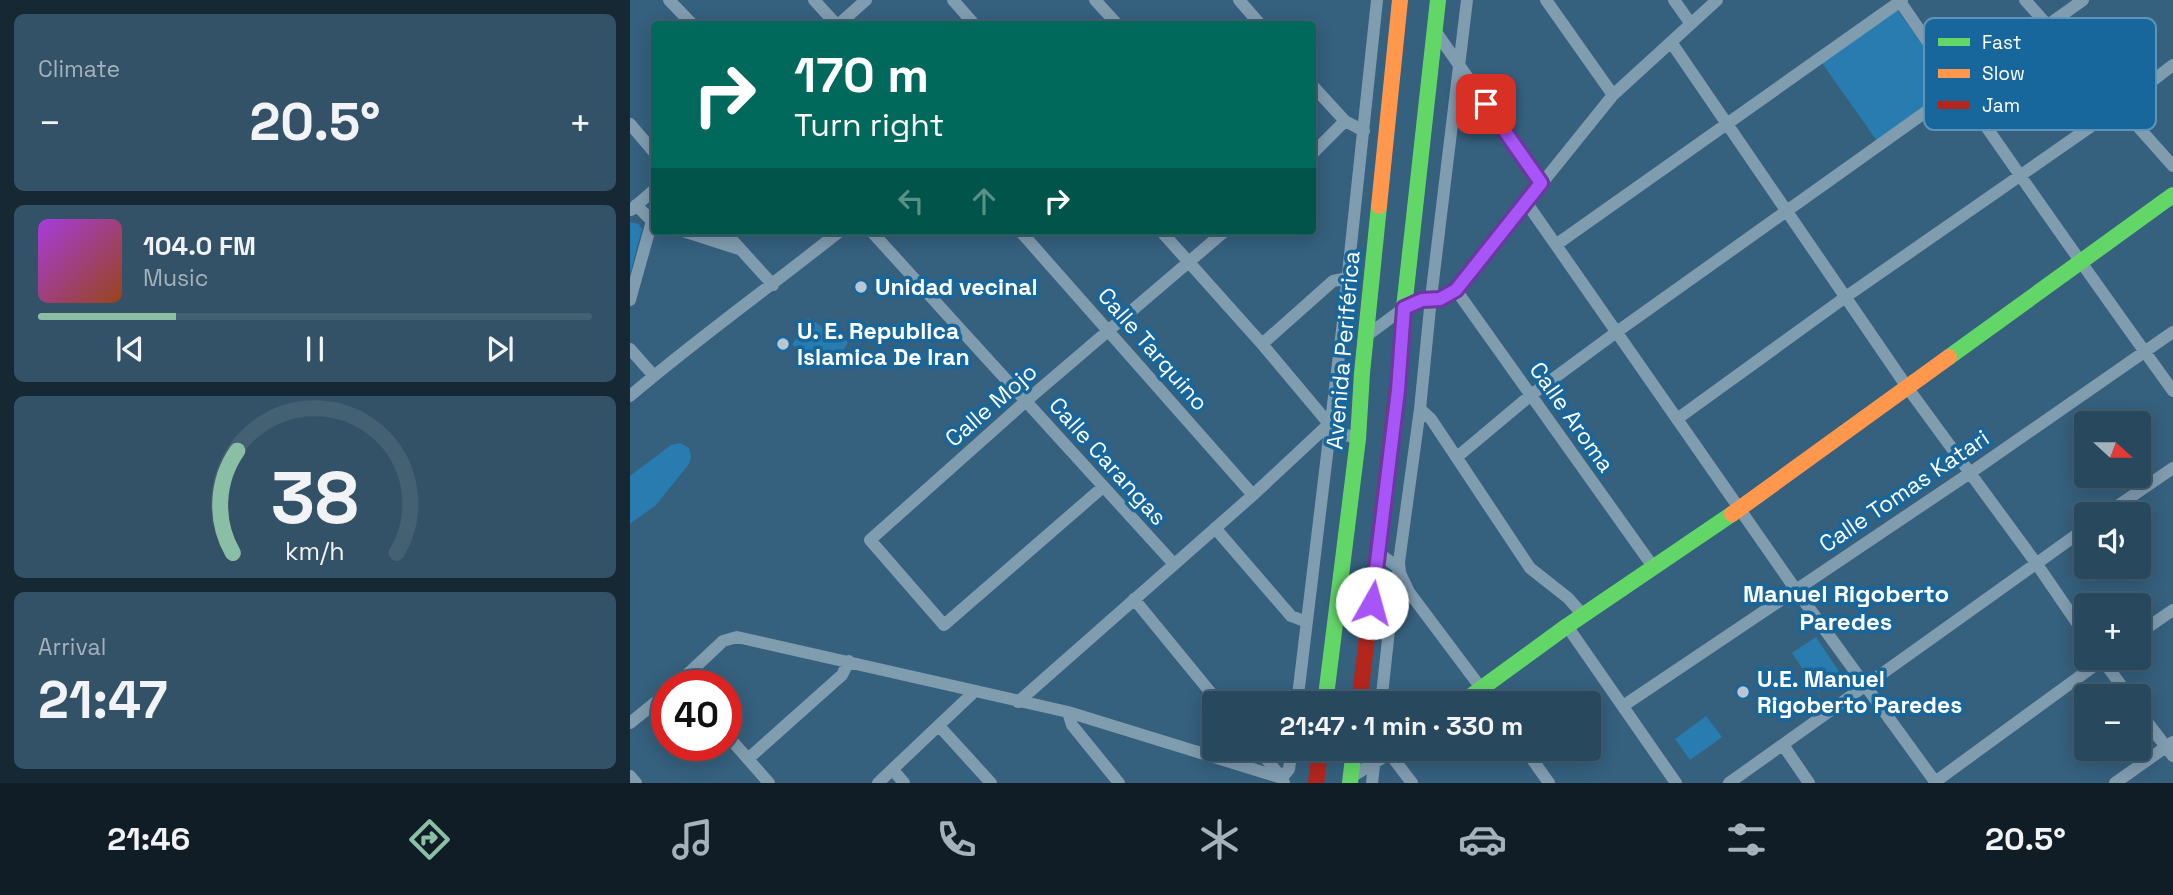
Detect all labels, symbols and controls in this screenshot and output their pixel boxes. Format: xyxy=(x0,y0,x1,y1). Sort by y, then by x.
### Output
legend xyxy=(1924,18,2156,130)
text: Fast xyxy=(1982,30,2022,55)
text: 170 m xyxy=(794,44,929,106)
icon: right xyxy=(679,49,770,140)
text: Climate xyxy=(38,54,120,84)
text: Slow xyxy=(1982,61,2025,86)
pin xyxy=(1456,74,1516,134)
icon: arrive xyxy=(1467,85,1505,123)
text: 20.5° xyxy=(249,89,381,155)
text: Jam xyxy=(1982,93,2020,118)
text: − xyxy=(38,99,62,147)
text: + xyxy=(568,99,592,147)
text: Turn right xyxy=(794,105,944,145)
icon: left xyxy=(892,182,930,220)
icon: ahead xyxy=(965,182,1003,220)
icon: right xyxy=(1038,182,1076,220)
text: 104.0 FM xyxy=(143,229,256,263)
street label: Avenida Periférica xyxy=(1319,249,1367,451)
text: Music xyxy=(143,263,208,293)
place label: Unidad vecinal xyxy=(875,272,1038,302)
marker: Unidad vecinal xyxy=(853,279,869,295)
street label: Calle Tarquino xyxy=(1091,281,1215,417)
place label: U. E. Republica Islamica De Iran xyxy=(797,316,970,372)
icon: previous xyxy=(111,330,149,368)
icon: pause xyxy=(296,330,334,368)
icon: next xyxy=(481,330,519,368)
marker: U. E. Republica Islamica De Iran xyxy=(775,336,791,352)
street label: Calle Aroma xyxy=(1523,356,1621,478)
street label: Calle Mojo xyxy=(939,357,1043,453)
street label: Calle Carangas xyxy=(1043,391,1173,531)
north arrow xyxy=(2074,411,2151,488)
map controls xyxy=(2074,411,2151,761)
street label: Calle Tomas Katari xyxy=(1813,423,1995,559)
text: 38 xyxy=(271,451,359,544)
button: sound xyxy=(2074,502,2151,579)
text: km/h xyxy=(285,535,345,567)
position arrow xyxy=(1335,566,1409,640)
district label: Manuel Rigoberto Paredes xyxy=(1743,578,1949,637)
button: + xyxy=(2074,593,2151,670)
text: Arrival xyxy=(38,632,106,662)
place label: U.E. Manuel Rigoberto Paredes xyxy=(1757,664,1962,720)
text: 21:47 xyxy=(38,667,168,733)
speed limit sign: 40 xyxy=(651,670,742,761)
marker: U.E. Manuel Rigoberto Paredes xyxy=(1735,684,1751,700)
button: − xyxy=(2074,684,2151,761)
text: 21:47 · 1 min · 330 m xyxy=(1280,709,1523,743)
icon: directions xyxy=(405,815,454,864)
icon: music xyxy=(668,815,717,864)
icon: phone xyxy=(932,815,981,864)
icon: climate xyxy=(1195,815,1244,864)
icon: car xyxy=(1458,815,1507,864)
icon: filters xyxy=(1722,815,1771,864)
text: 21:46 xyxy=(107,819,190,859)
text: 20.5° xyxy=(1985,819,2066,859)

